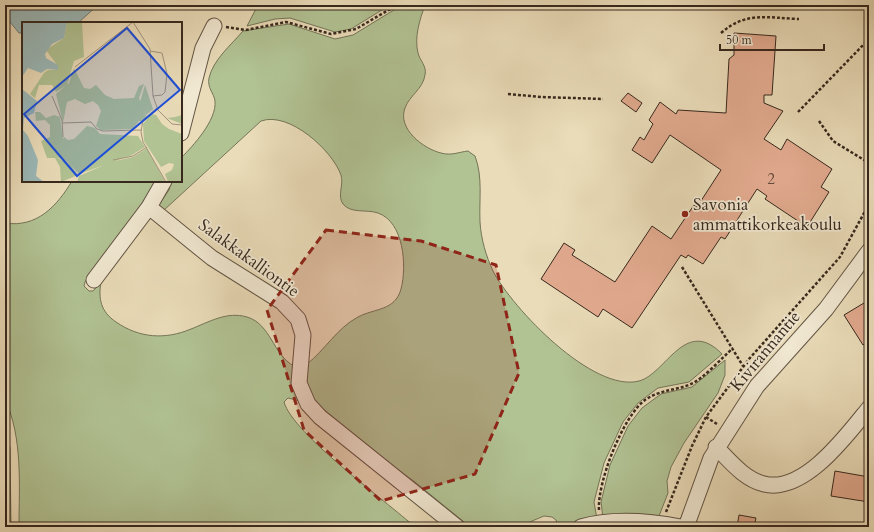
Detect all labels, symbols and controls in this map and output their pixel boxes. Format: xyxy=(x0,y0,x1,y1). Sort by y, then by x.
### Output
inset map xyxy=(22,22,182,182)
scale bar xyxy=(720,26,824,52)
text: 50 m xyxy=(726,32,753,48)
house number: 2 xyxy=(767,169,775,189)
place label: Savonia ammattikorkeakoulu xyxy=(693,193,842,236)
marker: Savonia ammattikorkeakoulu xyxy=(680,209,690,219)
street label: Salakkakalliontie xyxy=(194,214,304,302)
street label: Kivirannantie xyxy=(725,306,805,396)

